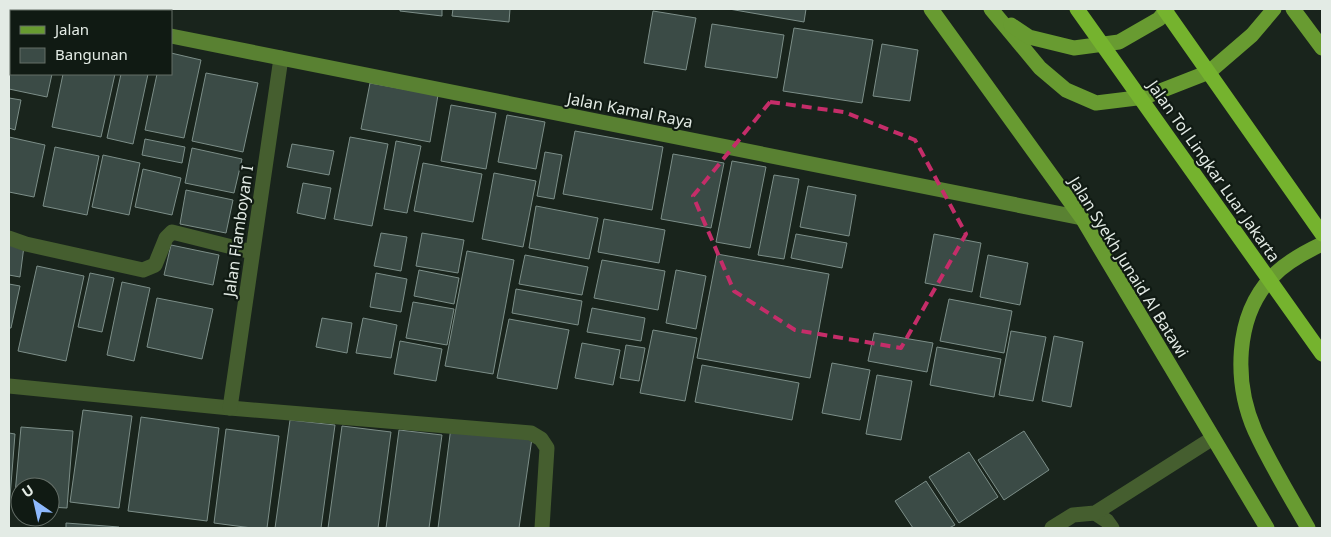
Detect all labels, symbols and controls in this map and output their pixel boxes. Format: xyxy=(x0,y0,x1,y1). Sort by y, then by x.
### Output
legend xyxy=(10,10,172,75)
text: Jalan xyxy=(53,19,89,39)
text: Bangunan xyxy=(55,44,128,64)
street label: Jalan Tol Lingkar Luar Jakarta xyxy=(1142,74,1285,266)
street label: Jalan Kamal Raya xyxy=(563,87,695,133)
street label: Jalan Flamboyan I xyxy=(218,164,258,300)
street label: Jalan Syekh Junaid Al Batawi xyxy=(1063,171,1194,362)
north arrow xyxy=(10,477,60,527)
text: U xyxy=(18,480,37,502)

